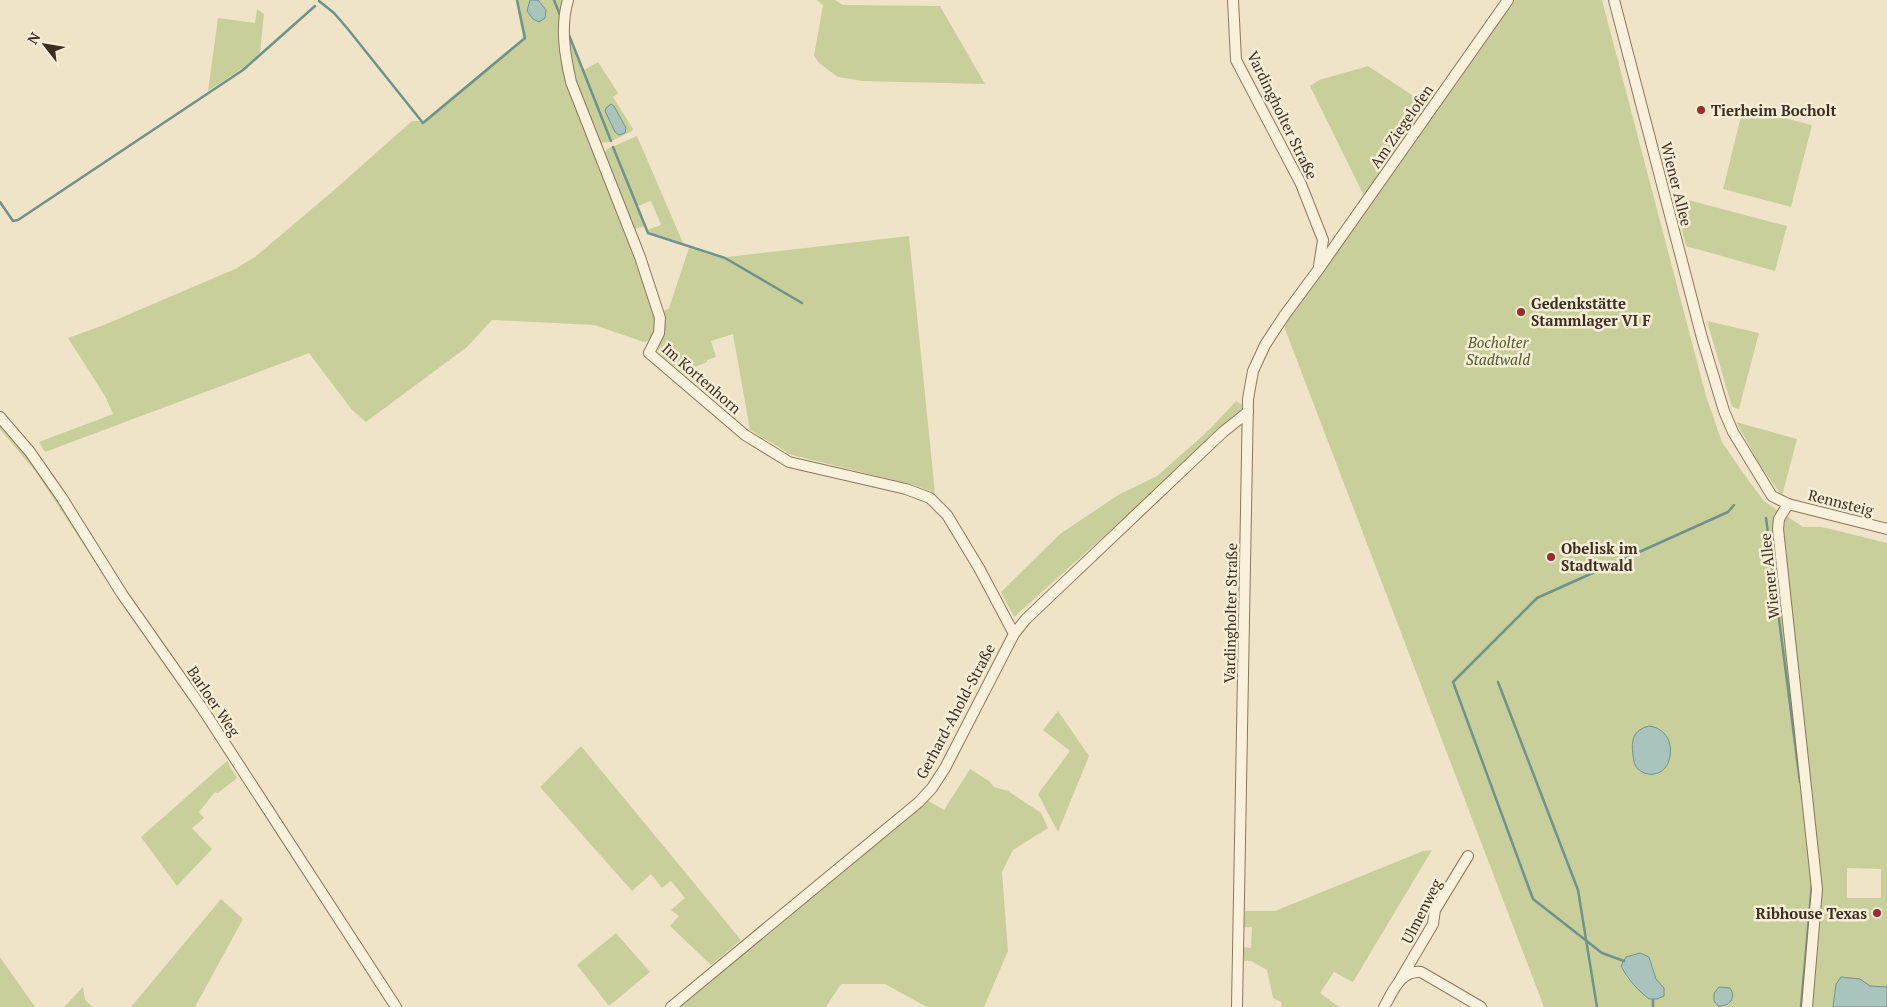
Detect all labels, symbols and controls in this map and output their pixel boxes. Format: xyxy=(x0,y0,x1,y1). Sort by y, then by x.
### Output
north arrow xyxy=(20,20,70,70)
text: N xyxy=(23,28,45,47)
street label: Vardingholter Straße xyxy=(1243,48,1323,182)
street label: Am Ziegelofen xyxy=(1365,80,1437,172)
place label: Tierheim Bocholt xyxy=(1711,100,1836,120)
marker: Tierheim Bocholt xyxy=(1695,104,1707,116)
street label: Wiener Allee xyxy=(1657,140,1697,228)
place label: Gedenkstätte Stammlager VI F xyxy=(1531,293,1651,330)
marker: Gedenkstätte Stammlager VI F xyxy=(1515,306,1527,318)
park label: Bocholter Stadtwald xyxy=(1466,332,1531,369)
street label: Im Kortenhorn xyxy=(658,338,746,418)
street label: Rennsteig xyxy=(1806,484,1877,520)
street label: Wiener Allee xyxy=(1755,532,1783,620)
place label: Obelisk im Stadtwald xyxy=(1561,538,1638,575)
street label: Vardingholter Straße xyxy=(1219,543,1241,683)
marker: Obelisk im Stadtwald xyxy=(1545,551,1557,563)
street label: Gerhard-Ahold-Straße xyxy=(911,640,999,782)
street label: Barloer Weg xyxy=(183,662,245,741)
street label: Ulmenweg xyxy=(1396,874,1446,947)
place label: Ribhouse Texas xyxy=(1756,903,1867,923)
marker: Ribhouse Texas xyxy=(1871,907,1883,919)

